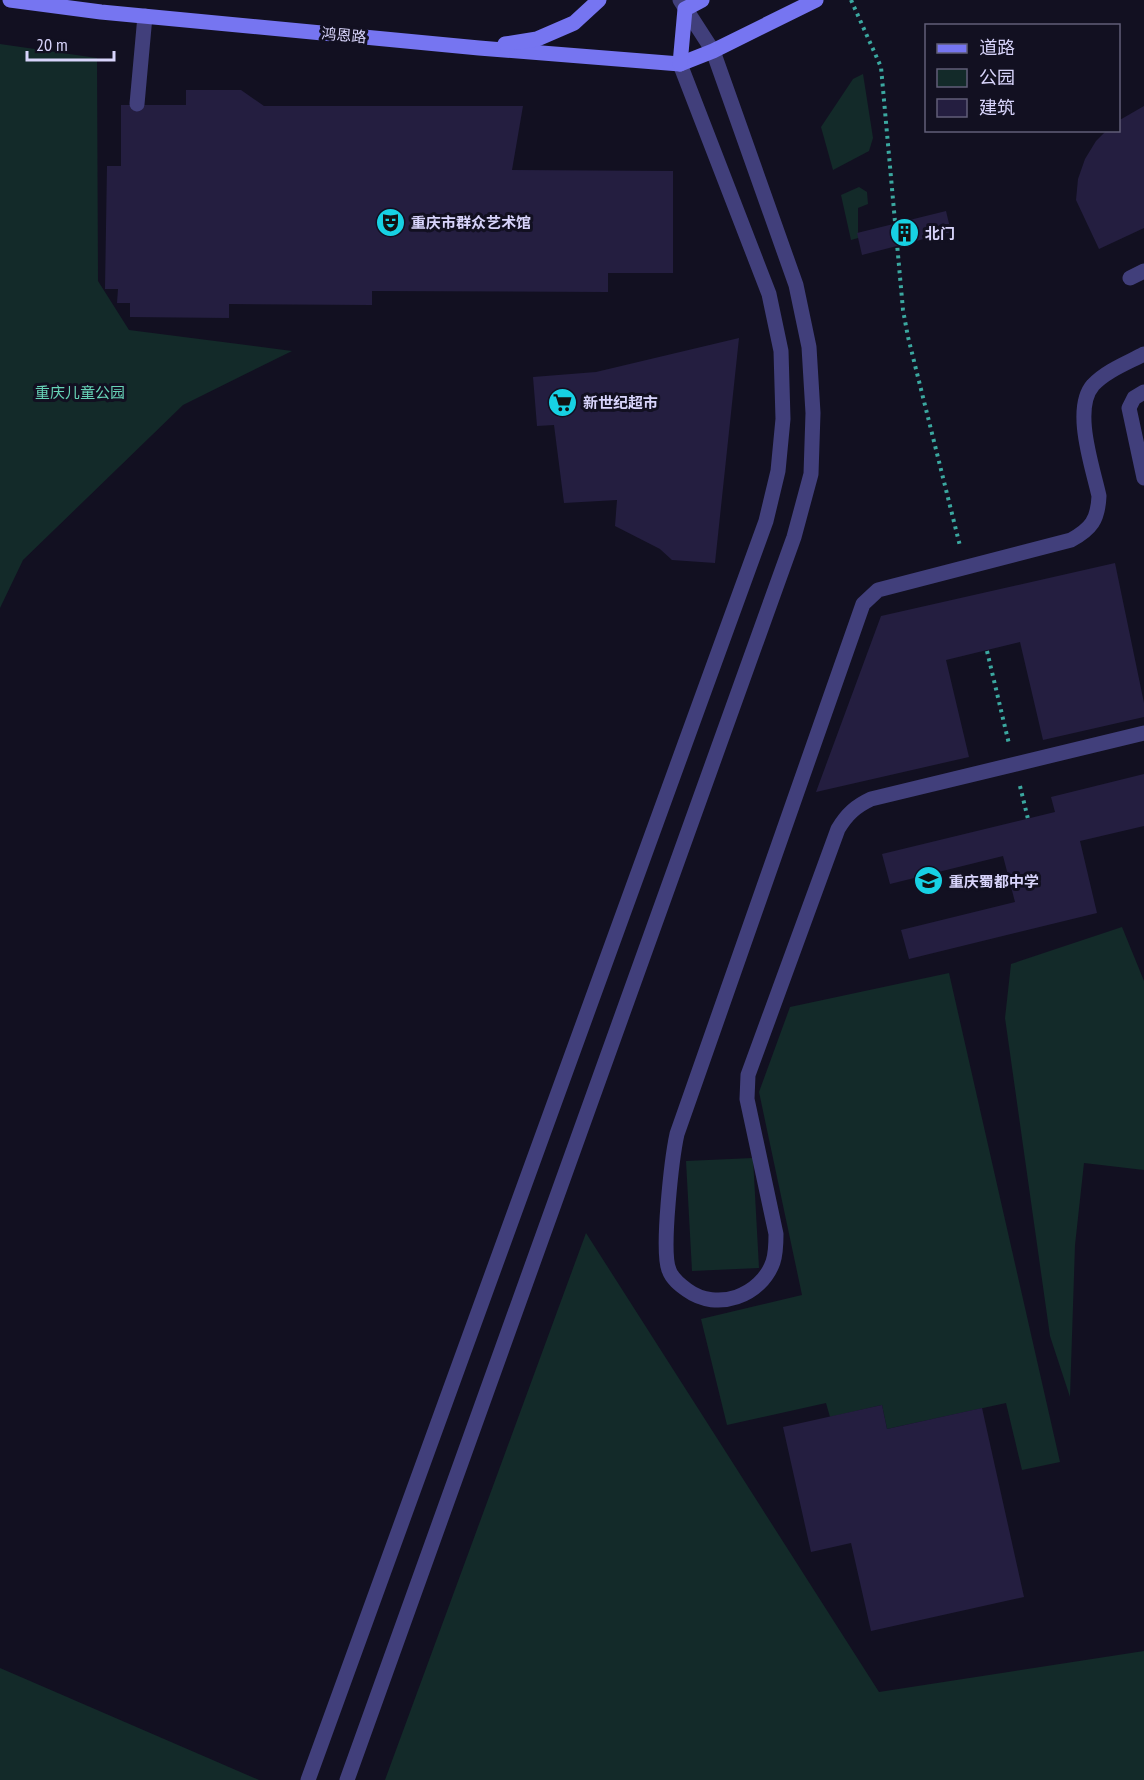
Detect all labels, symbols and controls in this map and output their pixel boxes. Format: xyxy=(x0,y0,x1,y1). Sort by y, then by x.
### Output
scale bar xyxy=(27,24,114,62)
street label: 鸿恩路 xyxy=(321,24,367,46)
legend xyxy=(925,24,1120,132)
text: 20 m xyxy=(36,33,68,56)
text: 道路 xyxy=(979,36,1015,59)
text: 公园 xyxy=(979,66,1015,89)
text: 建筑 xyxy=(979,96,1015,119)
theatre icon: 重庆市群众艺术馆 xyxy=(374,206,406,238)
place label: 重庆市群众艺术馆 xyxy=(411,213,531,232)
building icon: 北门 xyxy=(888,217,920,249)
place label: 北门 xyxy=(925,224,955,243)
park label: 重庆儿童公园 xyxy=(35,383,125,402)
supermarket icon: 新世纪超市 xyxy=(546,386,578,418)
place label: 新世纪超市 xyxy=(583,393,658,412)
school or university icon: 重庆蜀都中学 xyxy=(912,865,944,897)
place label: 重庆蜀都中学 xyxy=(949,872,1039,891)

